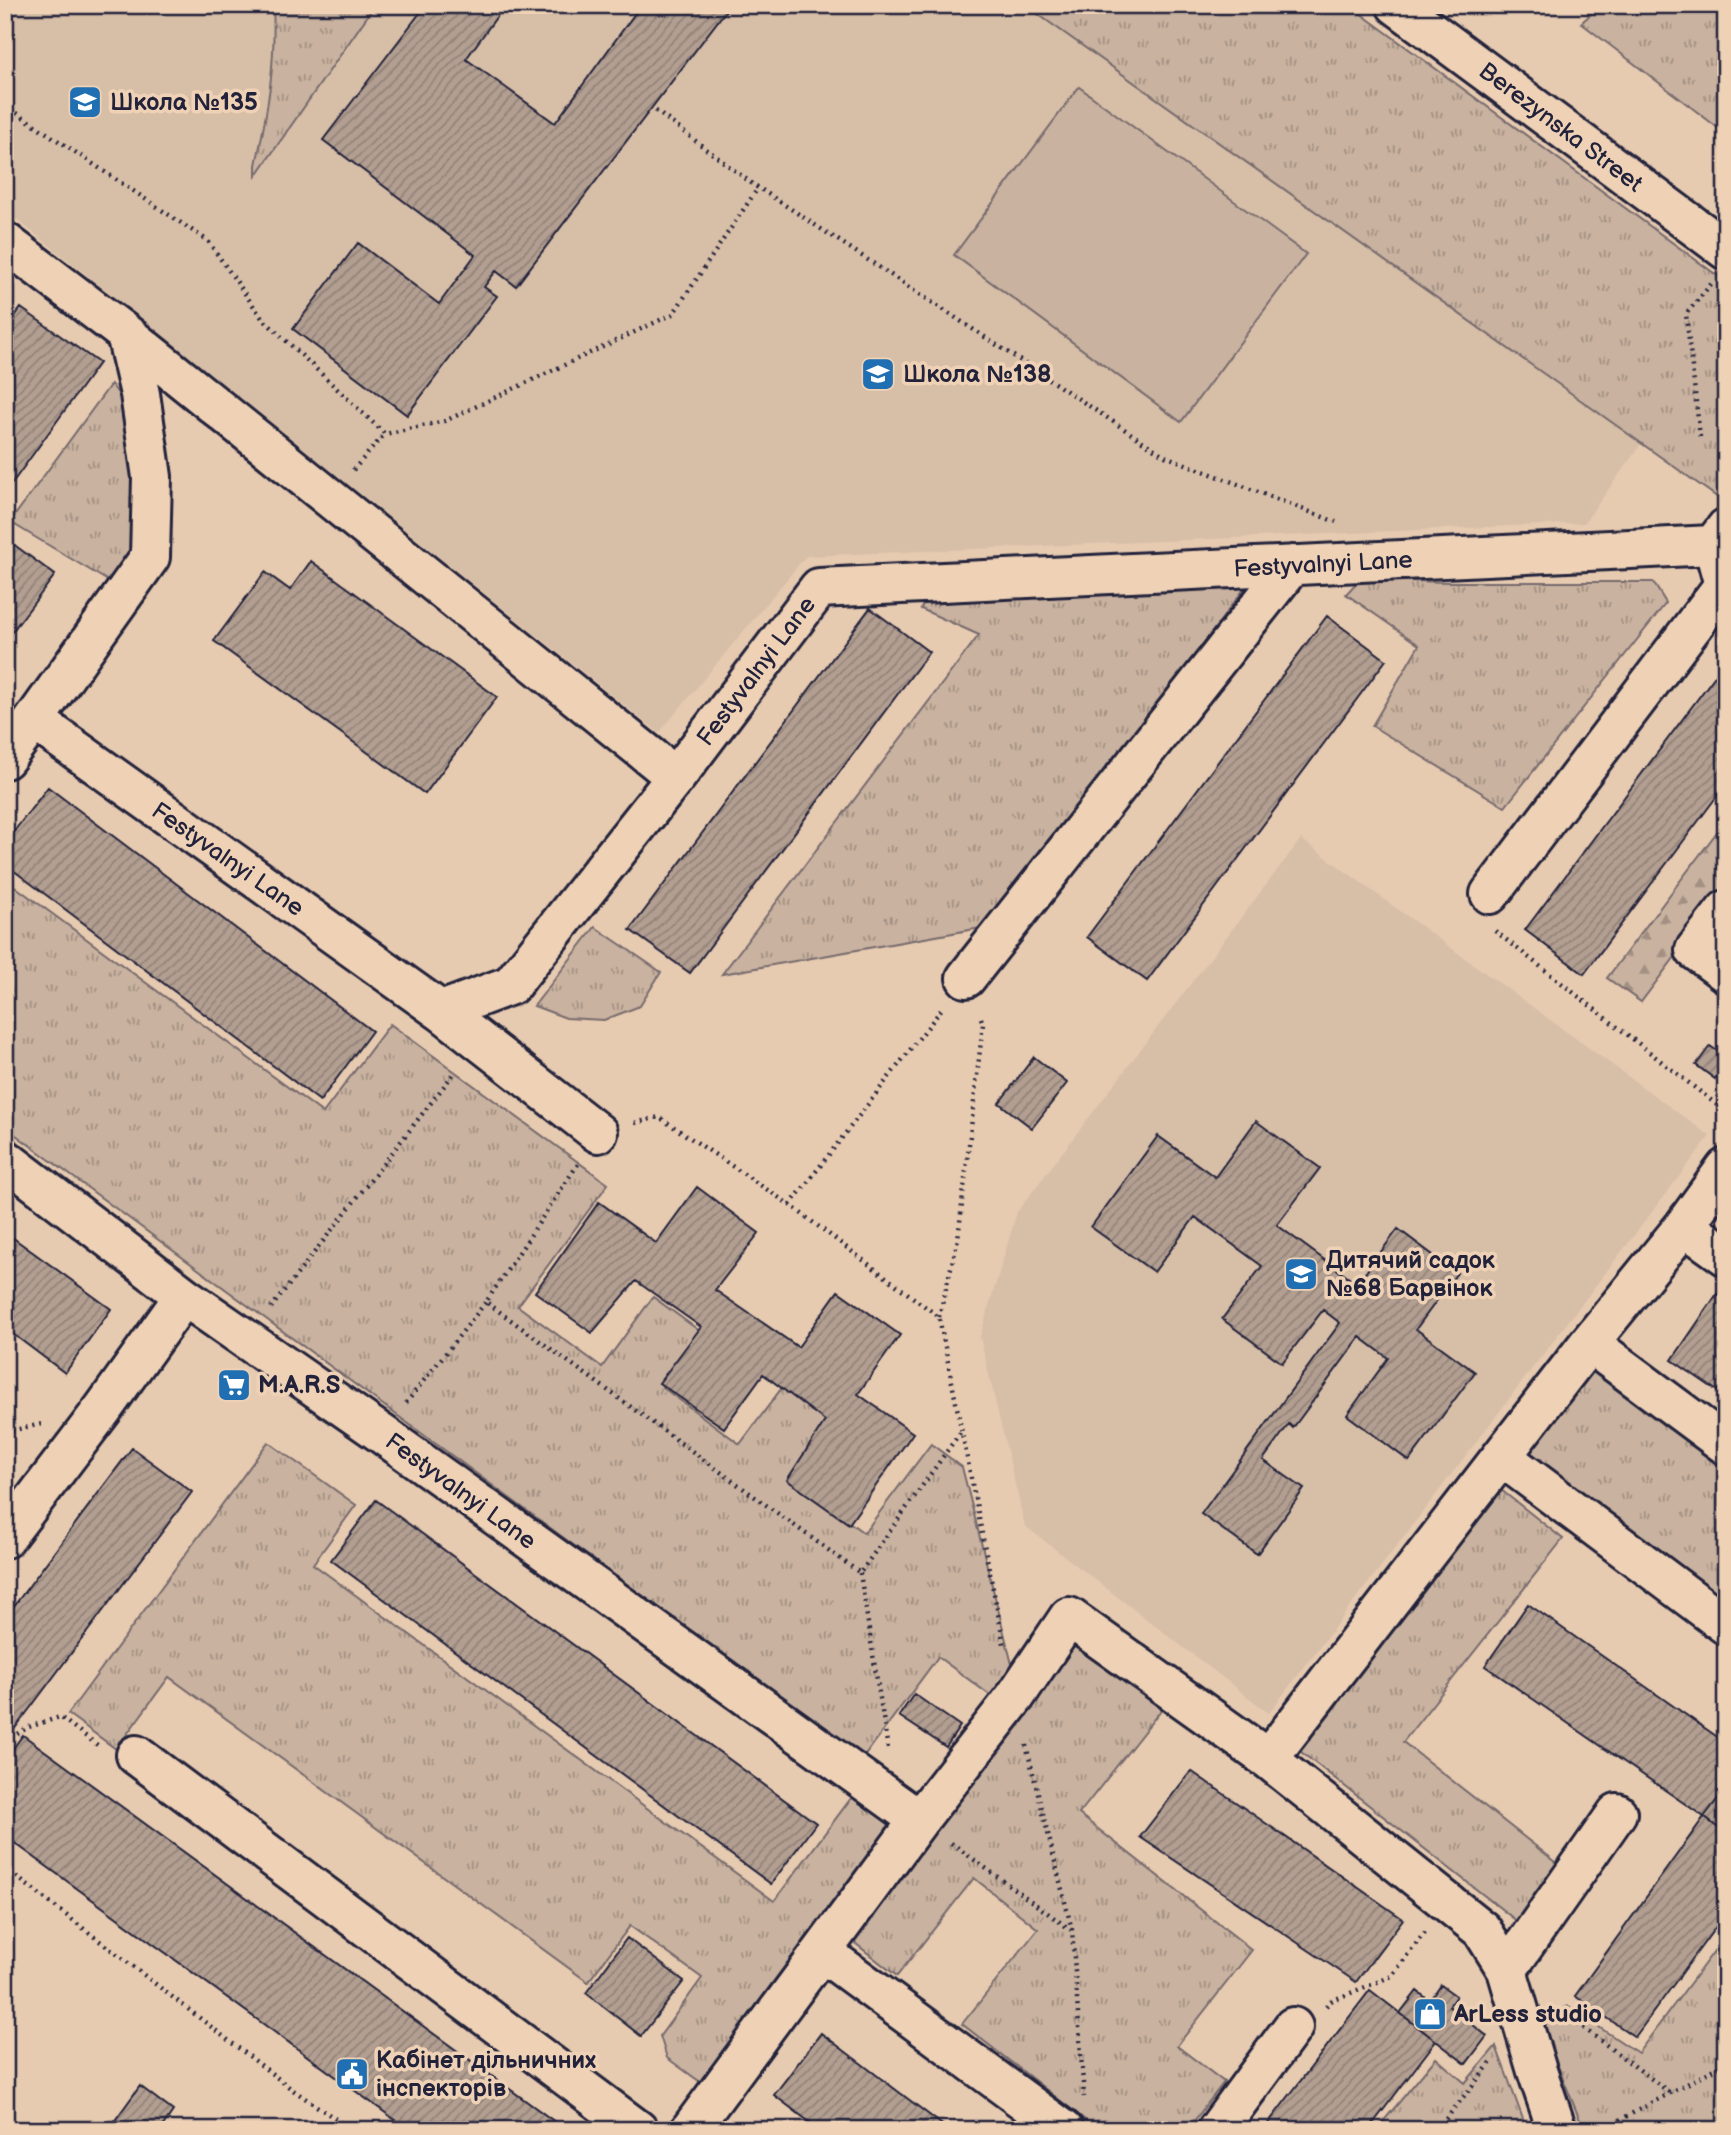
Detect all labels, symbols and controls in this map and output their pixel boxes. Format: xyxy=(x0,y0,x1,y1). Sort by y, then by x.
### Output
street label: Berezynska Street xyxy=(1473,56,1649,199)
school or university icon: Школа №135 xyxy=(66,83,104,121)
place label: Школа №135 xyxy=(110,88,258,117)
school or university icon: Школа №138 xyxy=(859,355,897,393)
place label: Школа №138 xyxy=(903,360,1051,389)
street label: Festyvalnyi Lane xyxy=(1233,545,1413,584)
street label: Festyvalnyi Lane xyxy=(691,591,822,752)
street label: Festyvalnyi Lane xyxy=(146,796,309,923)
place label: Дитячий садок №68 Барвінок xyxy=(1326,1246,1496,1303)
school or university icon: Дитячий садок №68 Барвінок xyxy=(1282,1255,1320,1293)
supermarket icon: M.A.R.S xyxy=(215,1366,253,1404)
place label: M.A.R.S xyxy=(258,1371,340,1400)
street label: Festyvalnyi Lane xyxy=(380,1427,542,1556)
shop icon: ArLess studio xyxy=(1411,1995,1449,2033)
place label: ArLess studio xyxy=(1453,2000,1602,2029)
place label: Кабінет дільничних інспекторів xyxy=(376,2046,596,2103)
public building icon: Кабінет дільничних інспекторів xyxy=(333,2055,371,2093)

